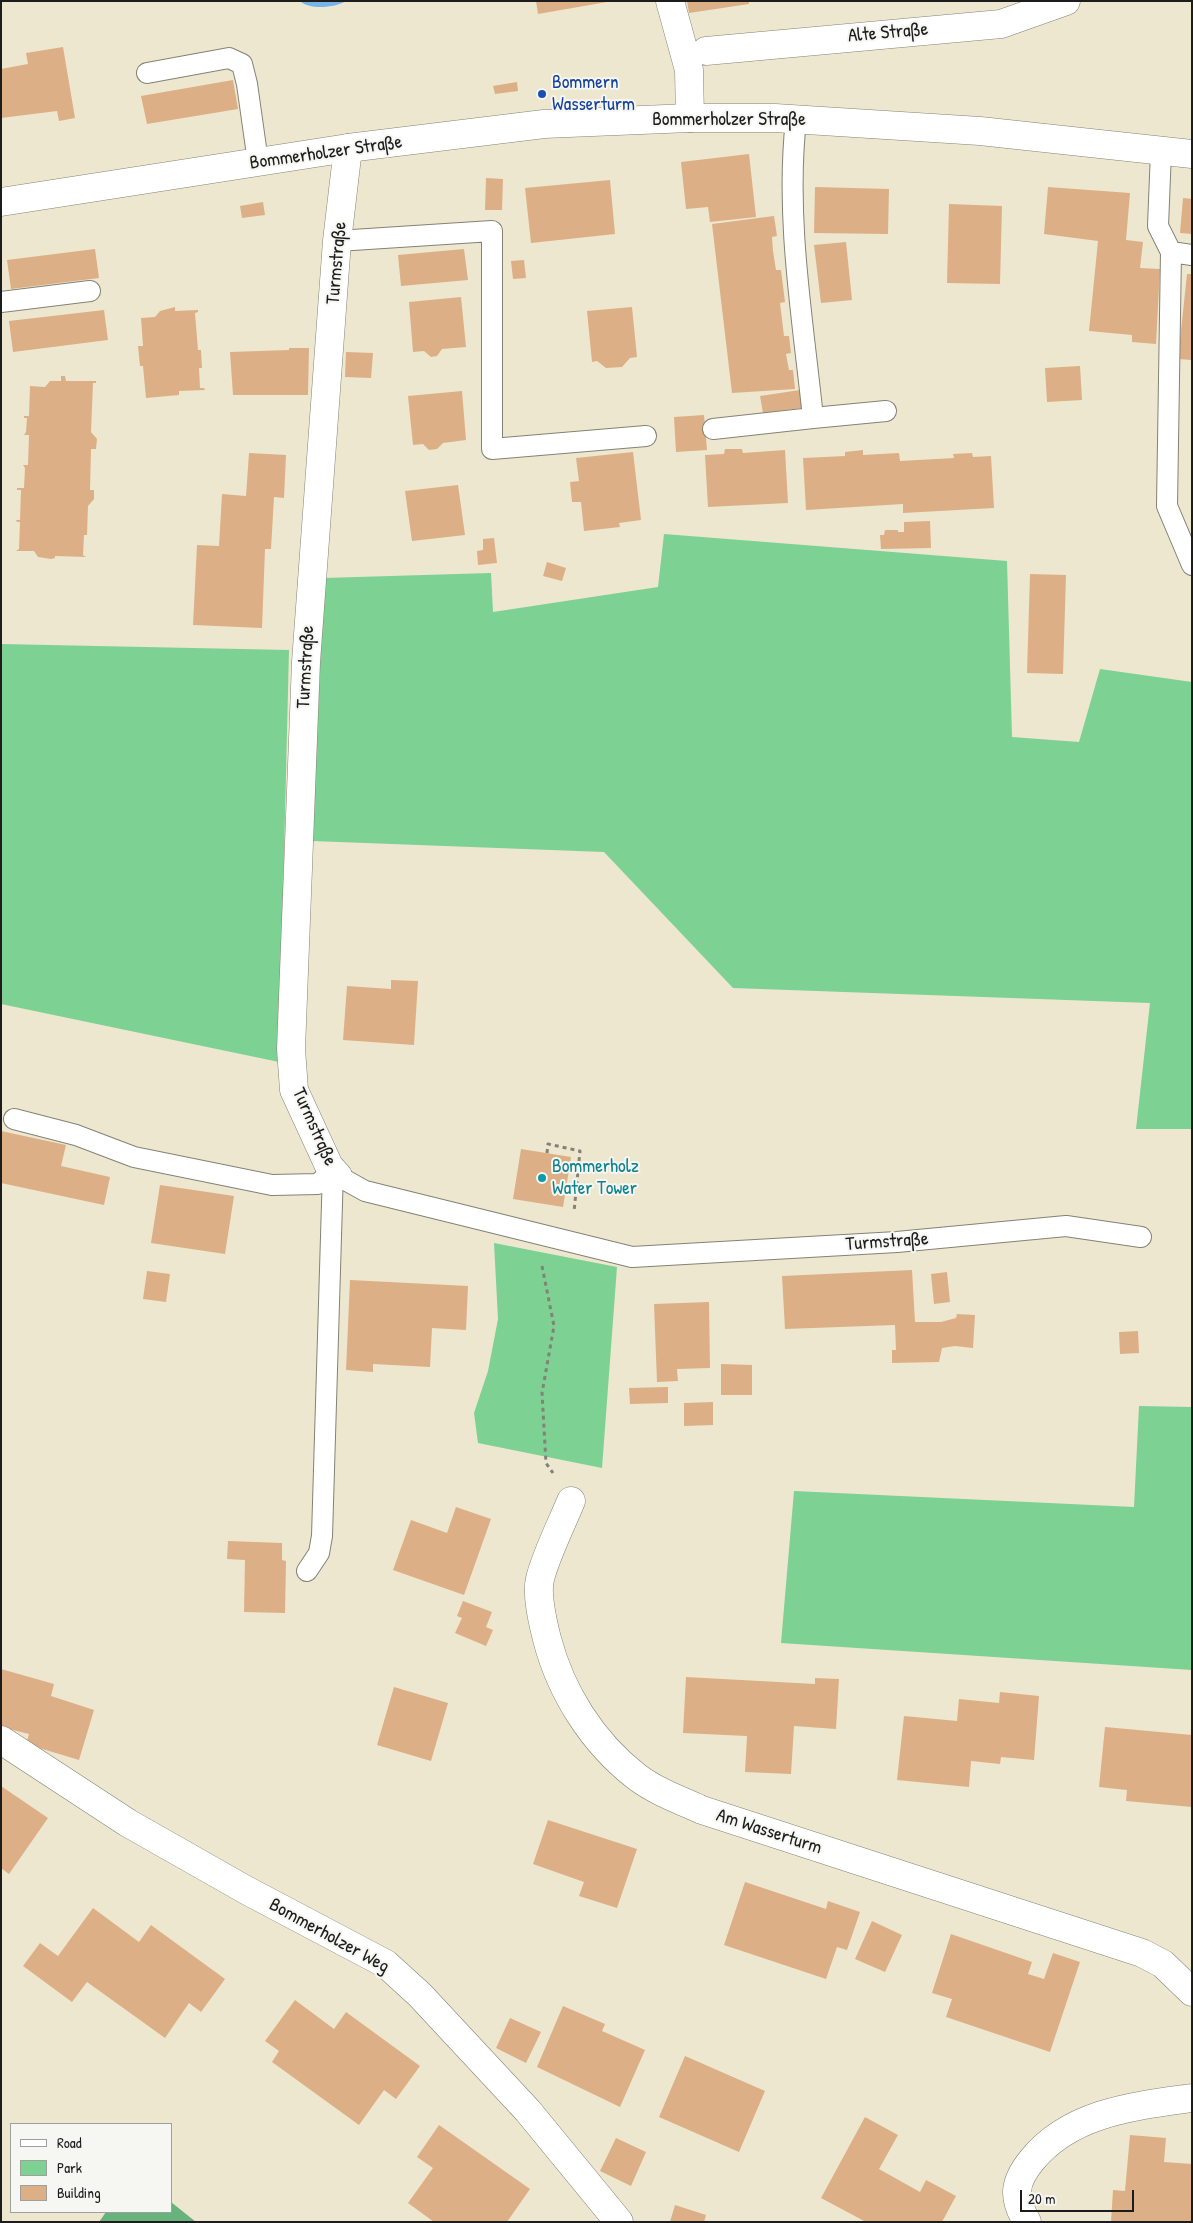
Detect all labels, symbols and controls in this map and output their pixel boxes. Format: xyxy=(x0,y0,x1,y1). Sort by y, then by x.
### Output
street label: Alte Straße xyxy=(847,18,929,48)
place label: Bommern Wasserturm xyxy=(552,72,635,116)
marker: Bommern Wasserturm xyxy=(536,88,548,100)
street label: Bommerholzer Straße xyxy=(652,109,806,131)
street label: Bommerholzer Straße xyxy=(248,131,404,175)
street label: Turmstraße xyxy=(322,221,352,305)
street label: Turmstraße xyxy=(292,625,320,709)
street label: Turmstraße xyxy=(287,1084,341,1170)
place label: Bommerholz Water Tower xyxy=(552,1156,639,1200)
marker: Bommerholz Water Tower xyxy=(536,1172,548,1184)
street label: Turmstraße xyxy=(845,1228,929,1256)
street label: Am Wasserturm xyxy=(713,1804,825,1860)
street label: Bommerholzer Weg xyxy=(265,1894,393,1978)
legend xyxy=(10,2123,172,2213)
text: Road xyxy=(57,2132,82,2153)
text: Park xyxy=(57,2157,82,2178)
scale bar xyxy=(1023,2180,1137,2212)
text: Building xyxy=(57,2182,101,2203)
text: 20 m xyxy=(1028,2188,1055,2209)

